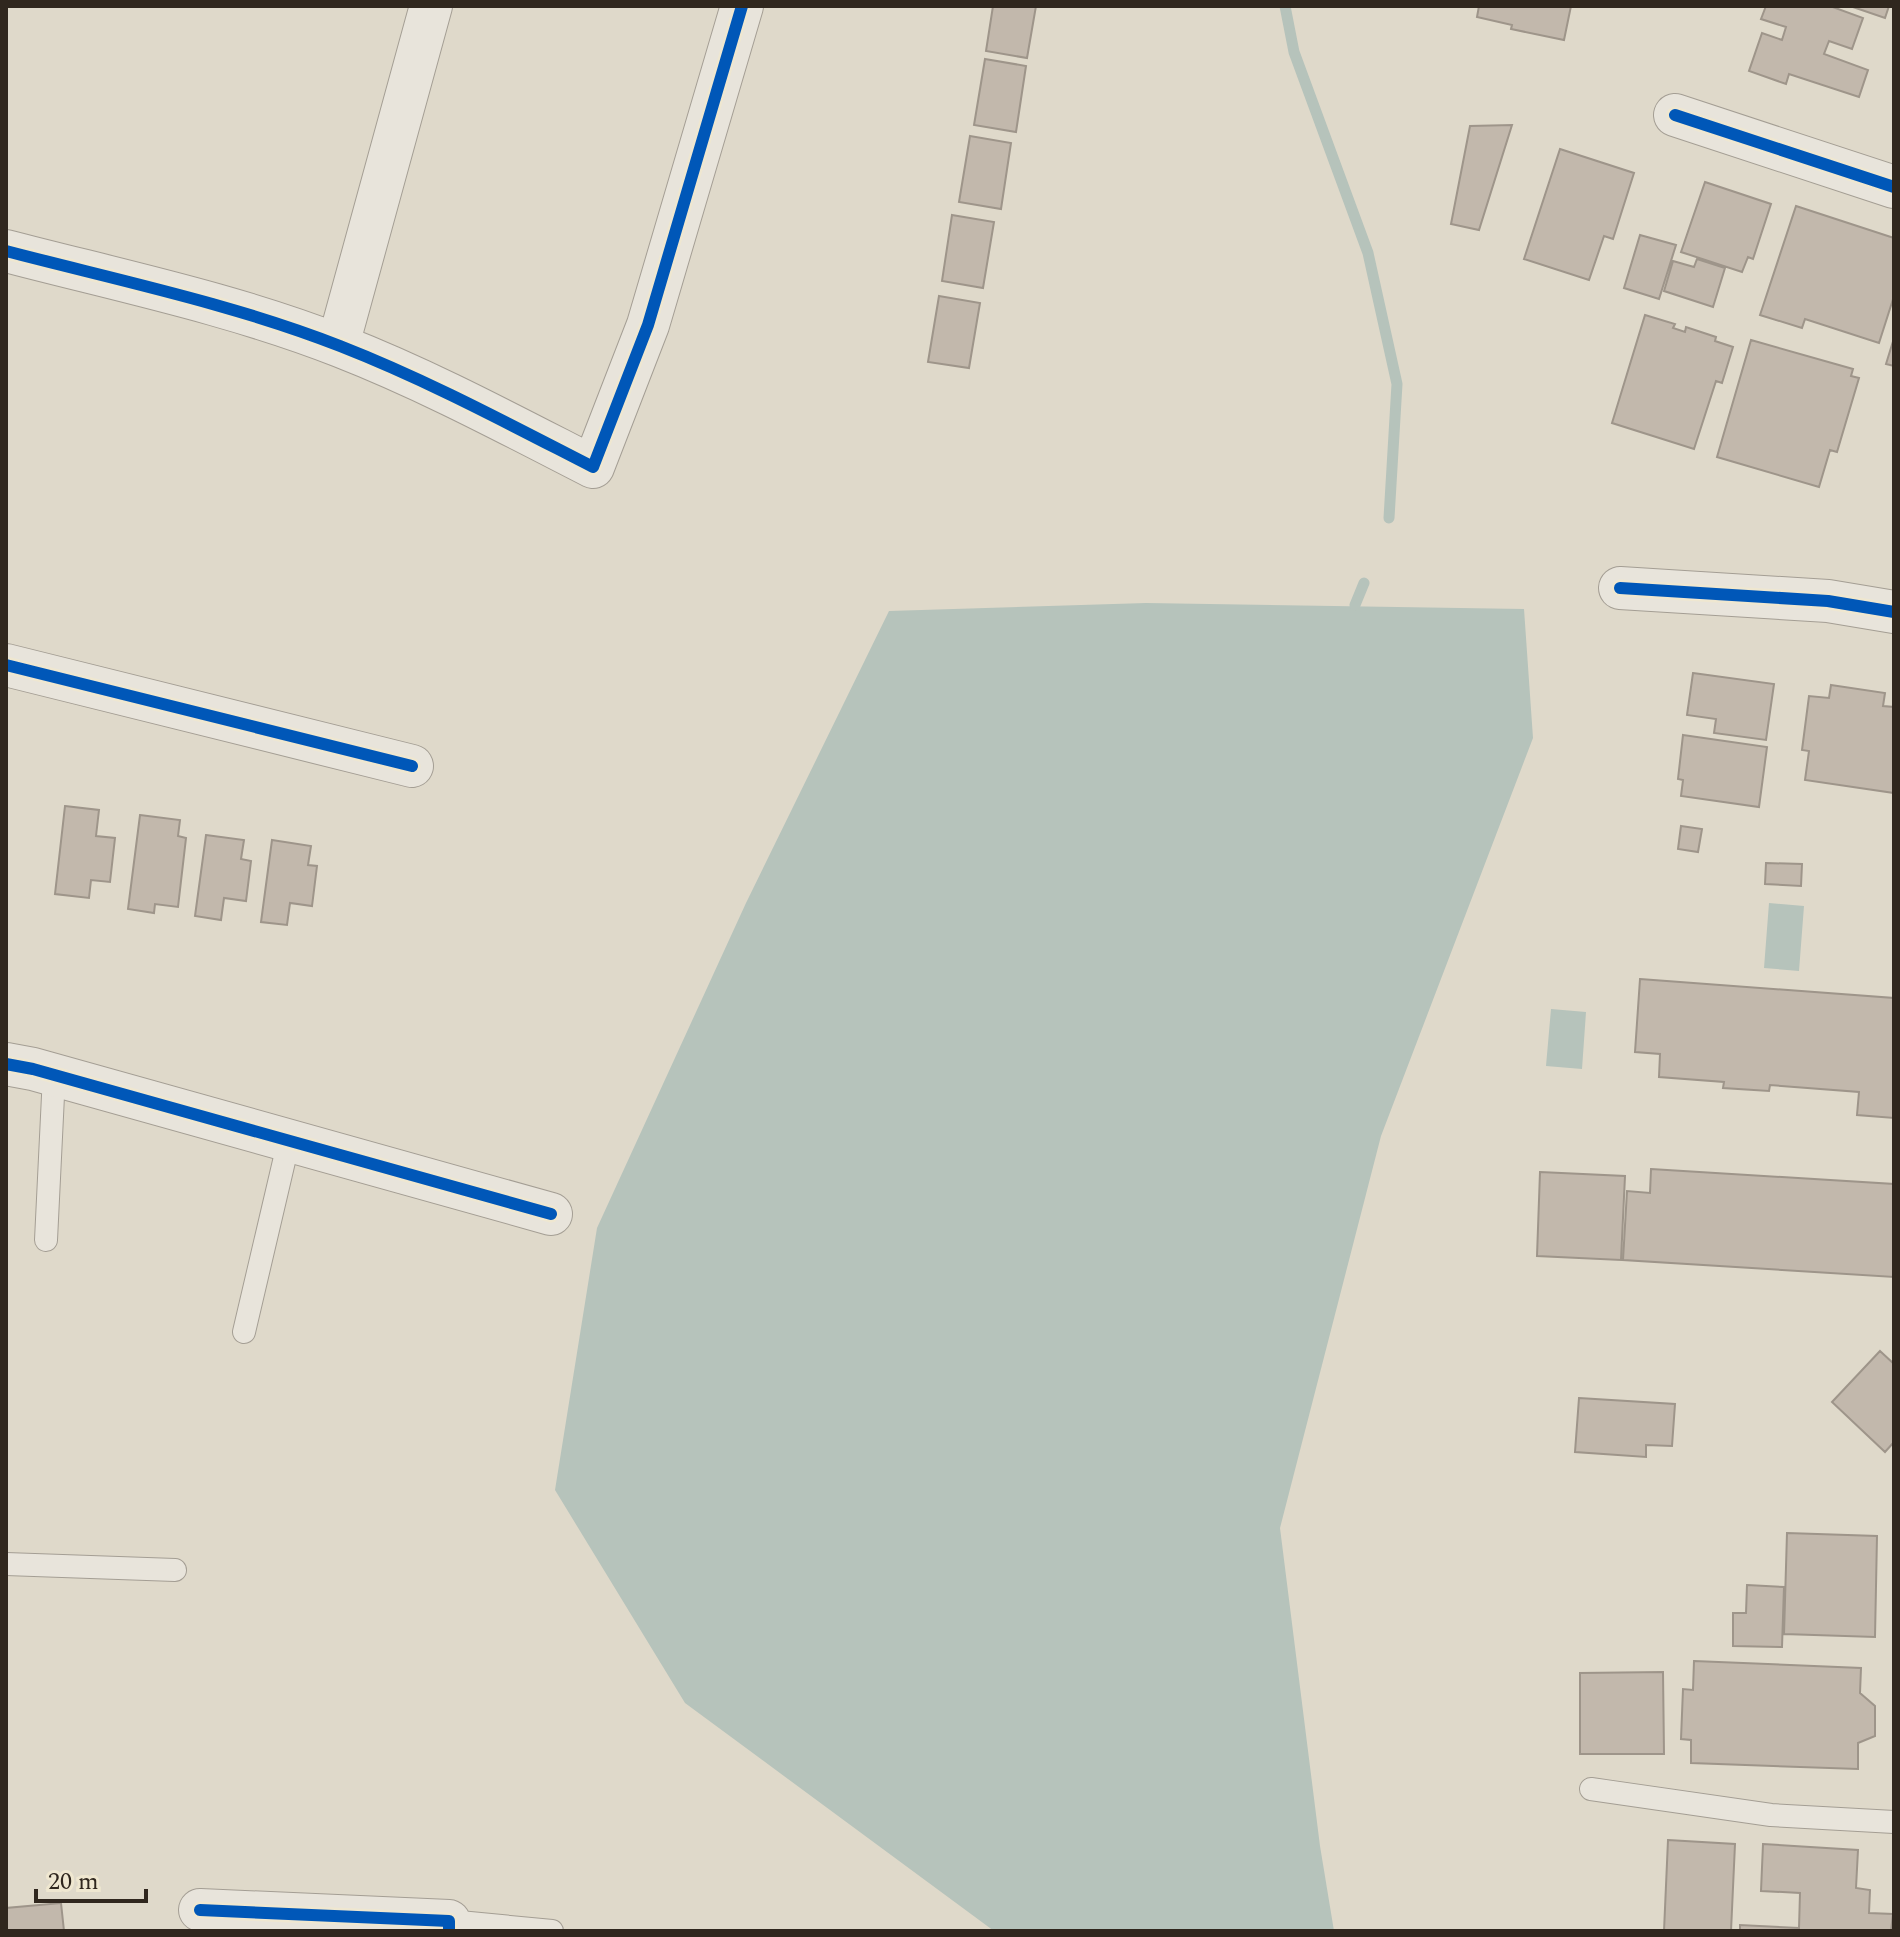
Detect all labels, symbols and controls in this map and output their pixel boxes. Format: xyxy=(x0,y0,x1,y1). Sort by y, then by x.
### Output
scale bar xyxy=(36,1853,146,1903)
text: 20 m xyxy=(48,1864,99,1900)

